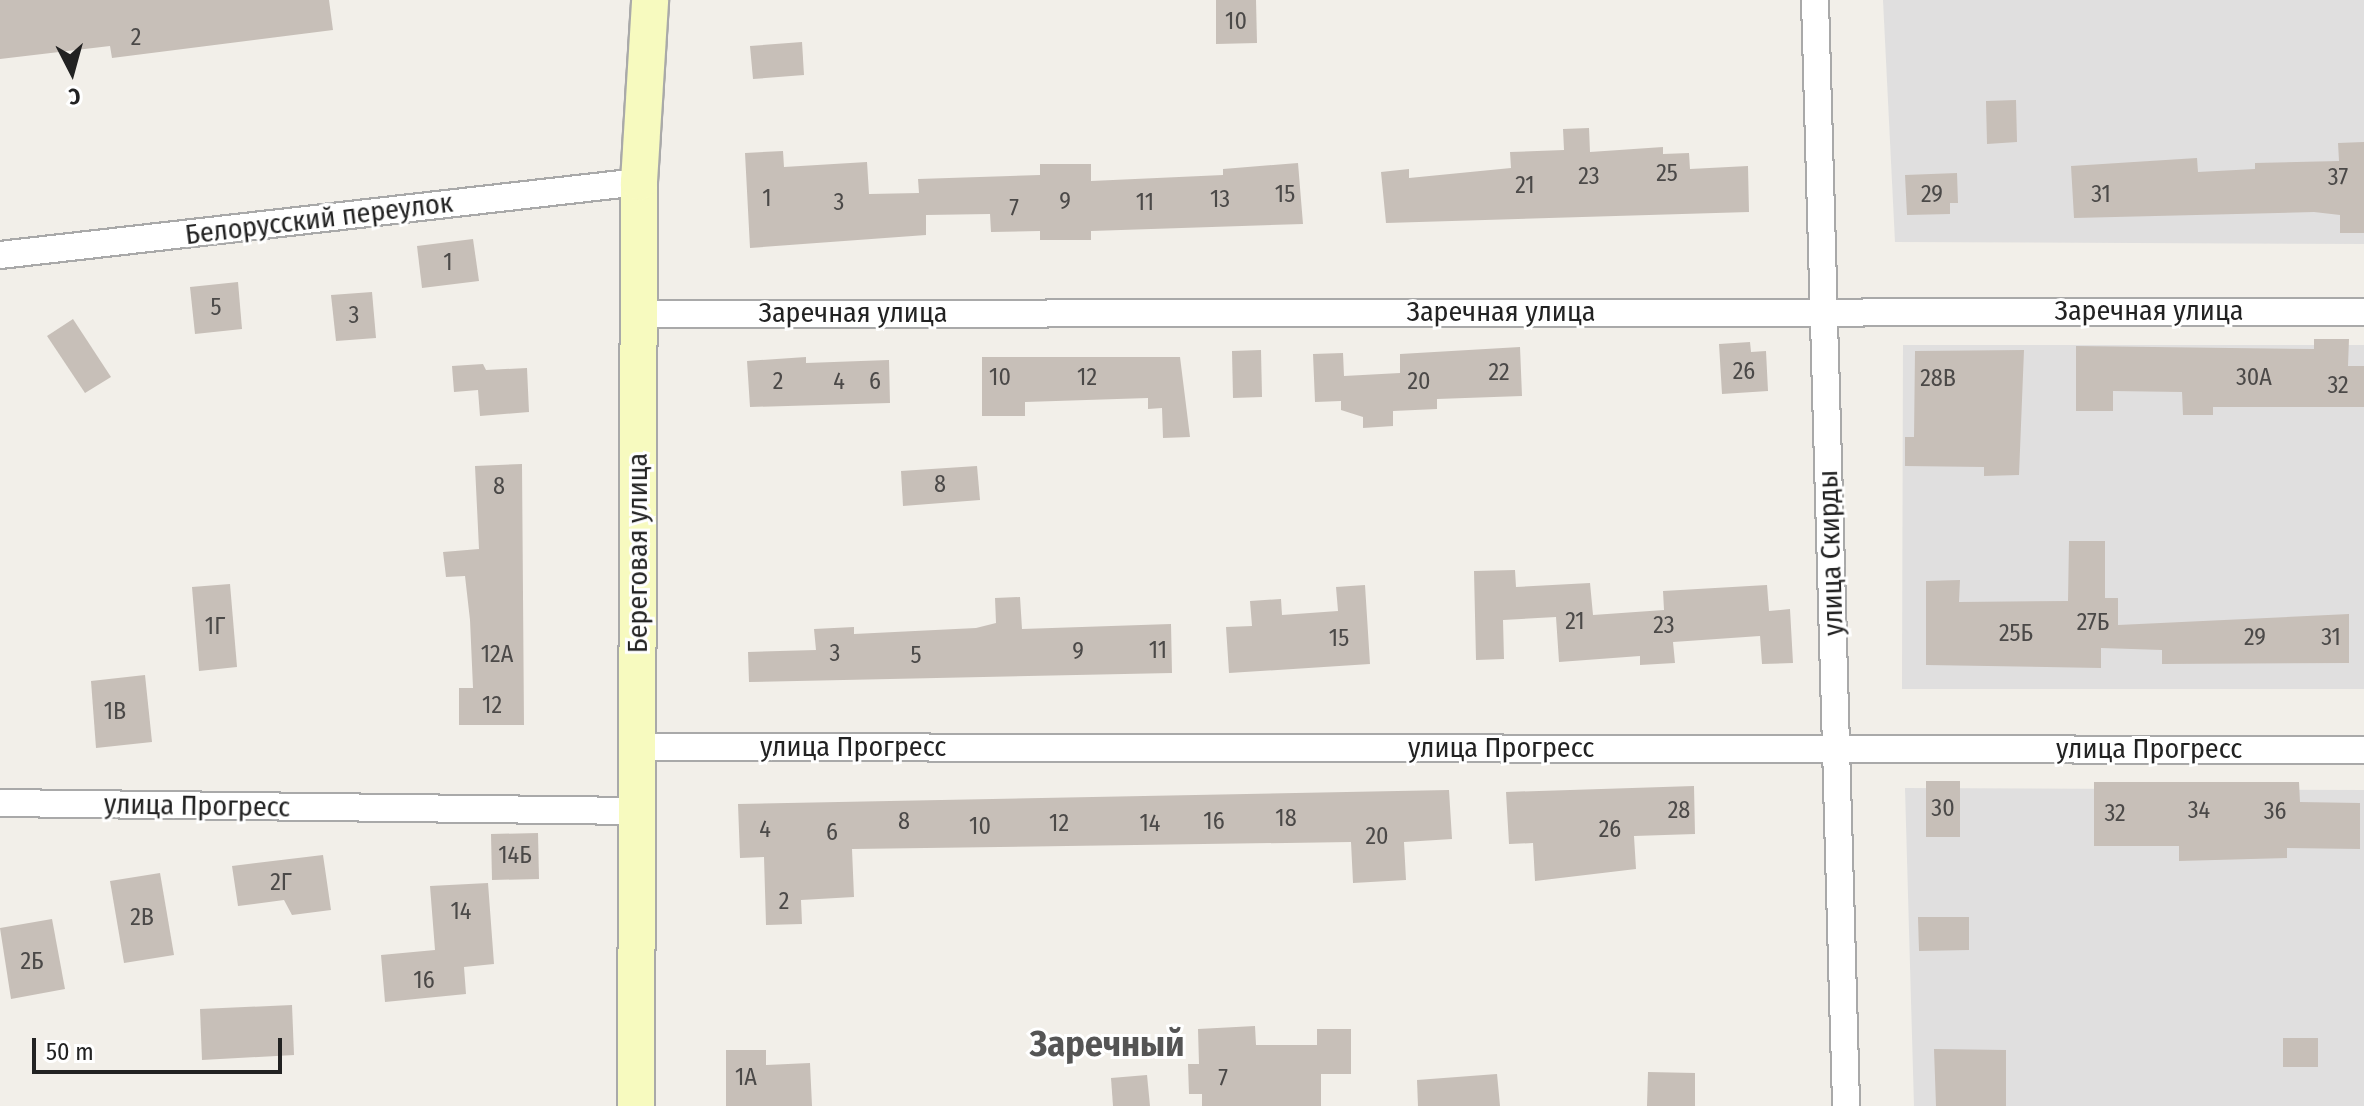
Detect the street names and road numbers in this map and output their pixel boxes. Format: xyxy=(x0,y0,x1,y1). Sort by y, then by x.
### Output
street label: Белорусский переулок xyxy=(183,186,455,252)
street label: Заречная улица xyxy=(2055,294,2243,328)
street label: Заречная улица xyxy=(1407,295,1595,329)
street label: Заречная улица xyxy=(759,296,947,330)
street label: Береговая улица xyxy=(621,453,655,653)
street label: улица Скирды xyxy=(1811,469,1851,637)
street label: улица Прогресс xyxy=(760,730,946,764)
street label: улица Прогресс xyxy=(1408,731,1594,765)
street label: улица Прогресс xyxy=(2056,732,2242,766)
street label: улица Прогресс xyxy=(104,788,290,824)

